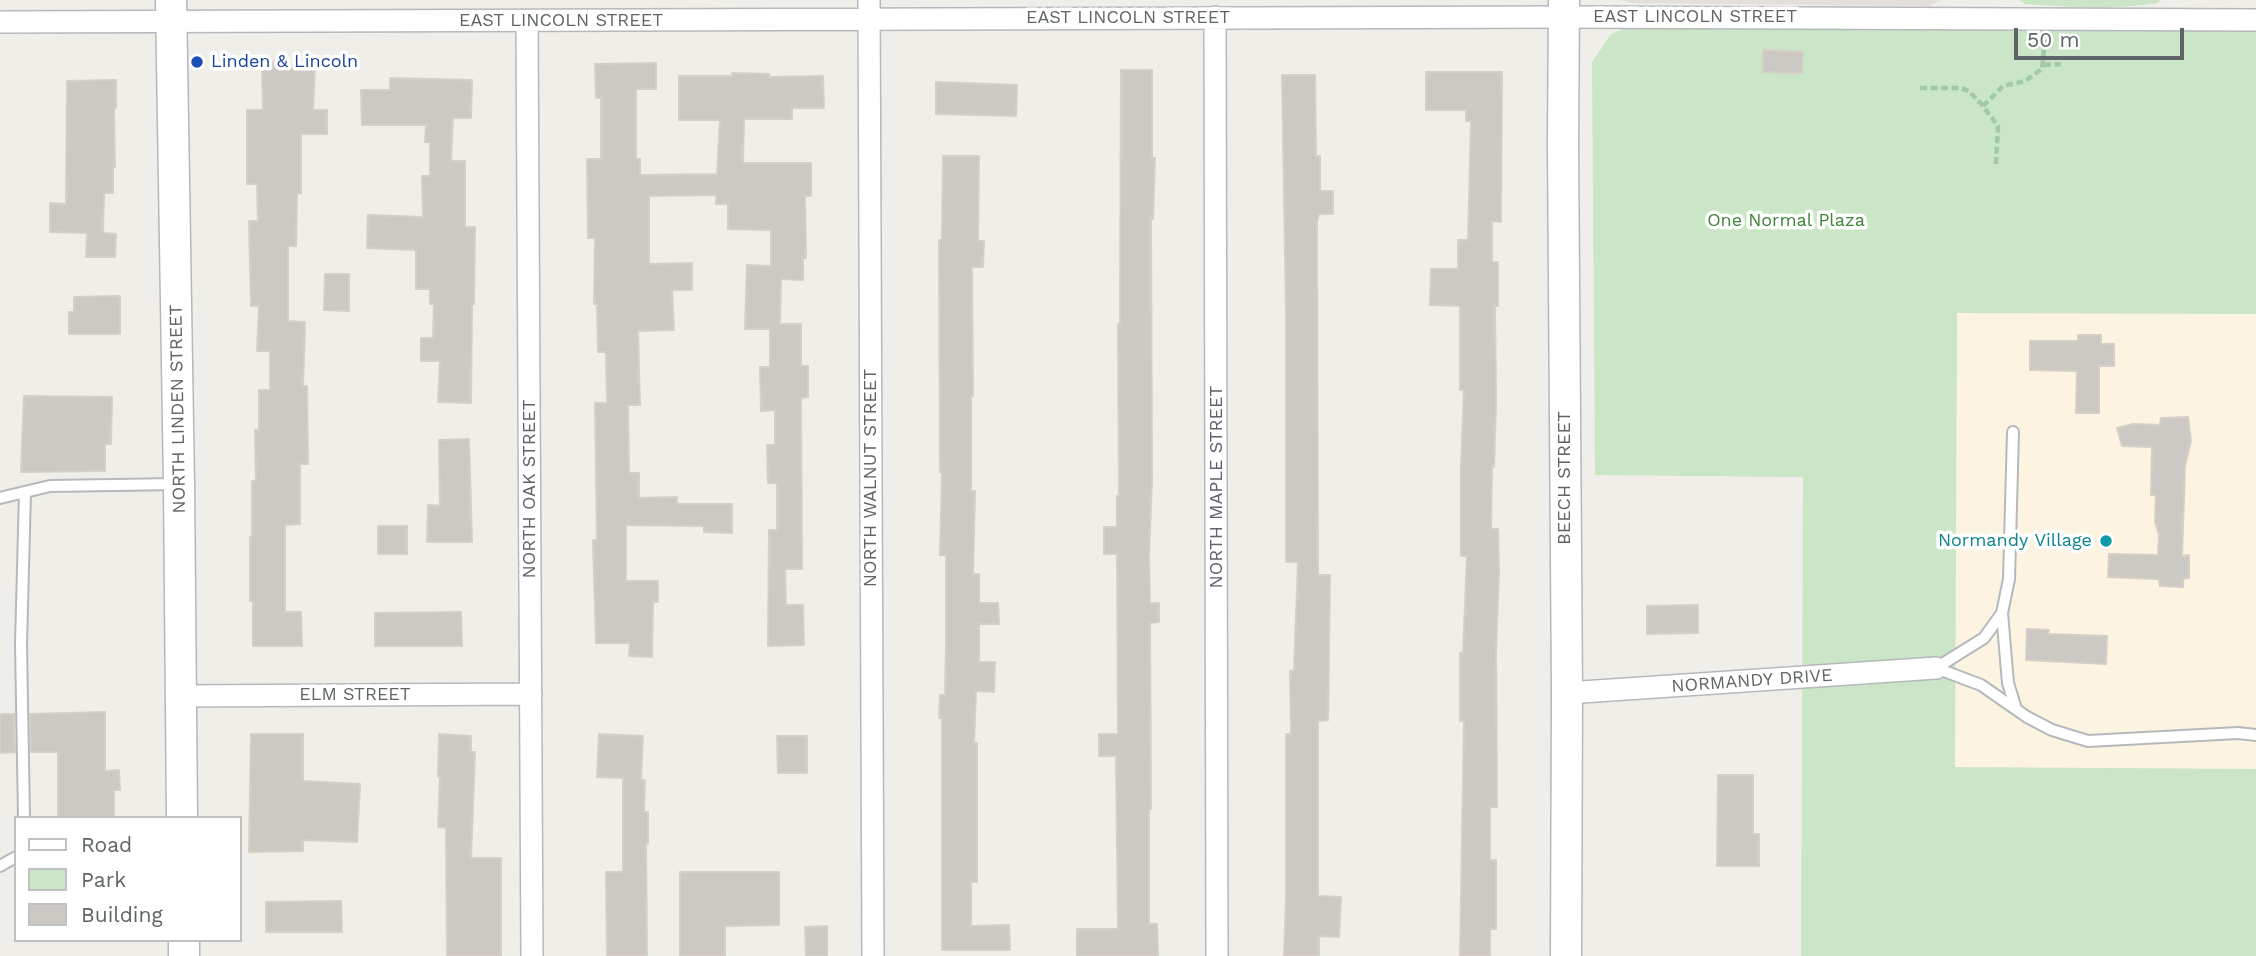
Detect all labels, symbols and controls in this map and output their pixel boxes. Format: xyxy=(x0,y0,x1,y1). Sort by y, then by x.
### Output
street label: EAST LINCOLN STREET xyxy=(1593,6,1797,28)
street label: EAST LINCOLN STREET xyxy=(1026,7,1230,29)
street label: EAST LINCOLN STREET xyxy=(459,10,663,32)
scale bar xyxy=(2018,14,2188,58)
text: 50 m xyxy=(2027,27,2079,52)
place label: Linden & Lincoln xyxy=(211,51,358,73)
marker: Linden & Lincoln xyxy=(189,54,205,70)
park label: One Normal Plaza xyxy=(1707,210,1865,232)
street label: NORTH LINDEN STREET xyxy=(165,304,191,514)
street label: NORTH WALNUT STREET xyxy=(860,369,882,587)
street label: NORTH MAPLE STREET xyxy=(1206,386,1228,588)
street label: NORTH OAK STREET xyxy=(519,399,541,579)
street label: BEECH STREET xyxy=(1554,411,1576,545)
place label: Normandy Village xyxy=(1938,530,2092,552)
marker: Normandy Village xyxy=(2098,533,2114,549)
street label: NORMANDY DRIVE xyxy=(1671,665,1833,697)
street label: ELM STREET xyxy=(299,684,411,706)
legend xyxy=(14,816,242,942)
text: Road xyxy=(81,832,132,857)
text: Park xyxy=(81,867,126,892)
text: Building xyxy=(81,902,163,927)

